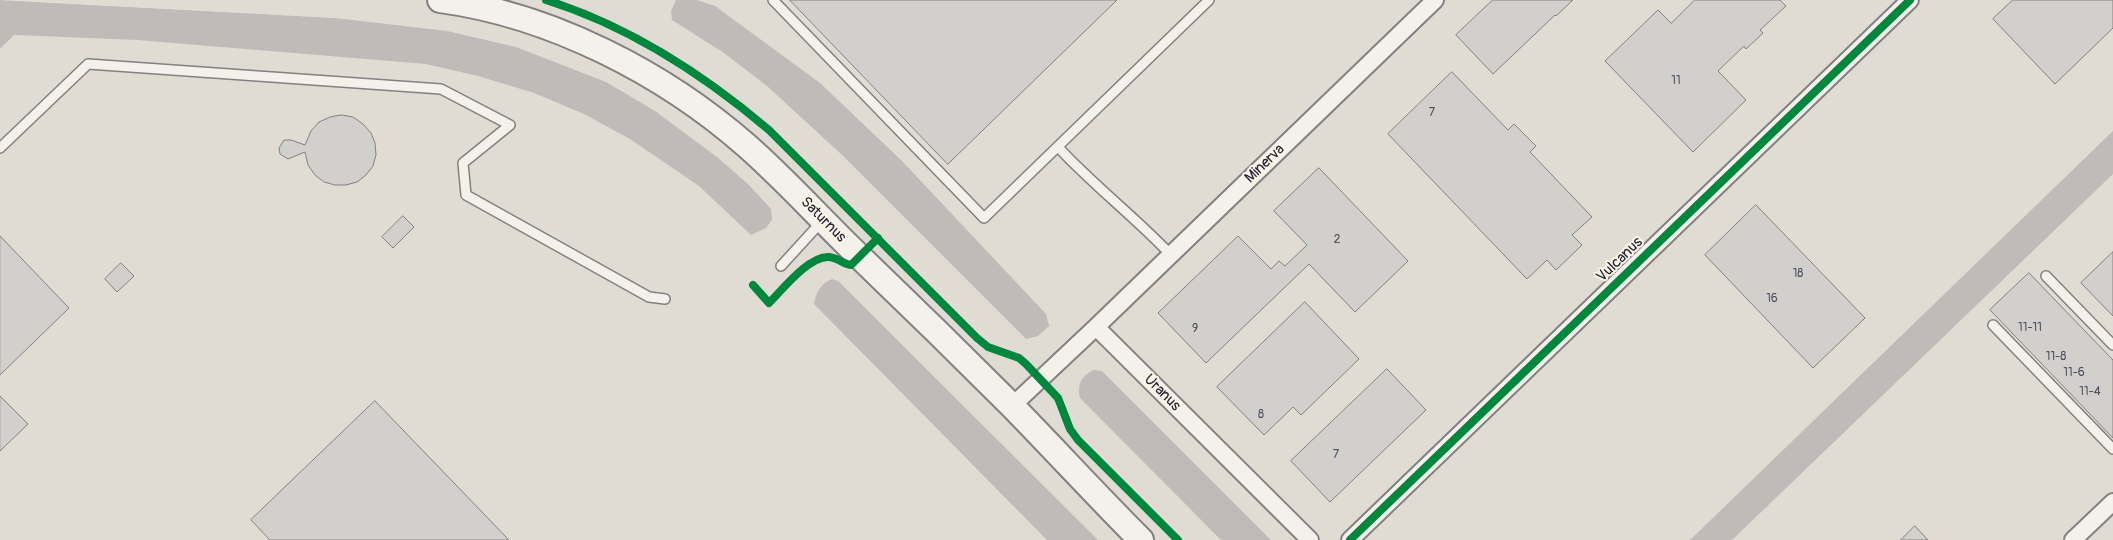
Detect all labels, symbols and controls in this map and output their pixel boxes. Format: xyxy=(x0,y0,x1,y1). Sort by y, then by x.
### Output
house number: 11 xyxy=(1671,74,1681,88)
house number: 7 xyxy=(1429,106,1435,120)
street label: Minerva xyxy=(1241,141,1289,187)
street label: Saturnus xyxy=(796,193,850,247)
house number: 2 xyxy=(1334,233,1340,247)
street label: Vulcanus xyxy=(1593,234,1647,286)
house number: 18 xyxy=(1793,267,1803,281)
house number: 16 xyxy=(1766,292,1778,306)
house number: 11-11 xyxy=(2018,321,2042,335)
house number: 9 xyxy=(1192,322,1198,336)
house number: 11-8 xyxy=(2046,350,2066,364)
house number: 11-6 xyxy=(2063,366,2085,380)
street label: Uranus xyxy=(1140,371,1184,415)
house number: 11-4 xyxy=(2079,385,2101,399)
house number: 8 xyxy=(1258,408,1264,422)
house number: 7 xyxy=(1333,448,1339,462)

